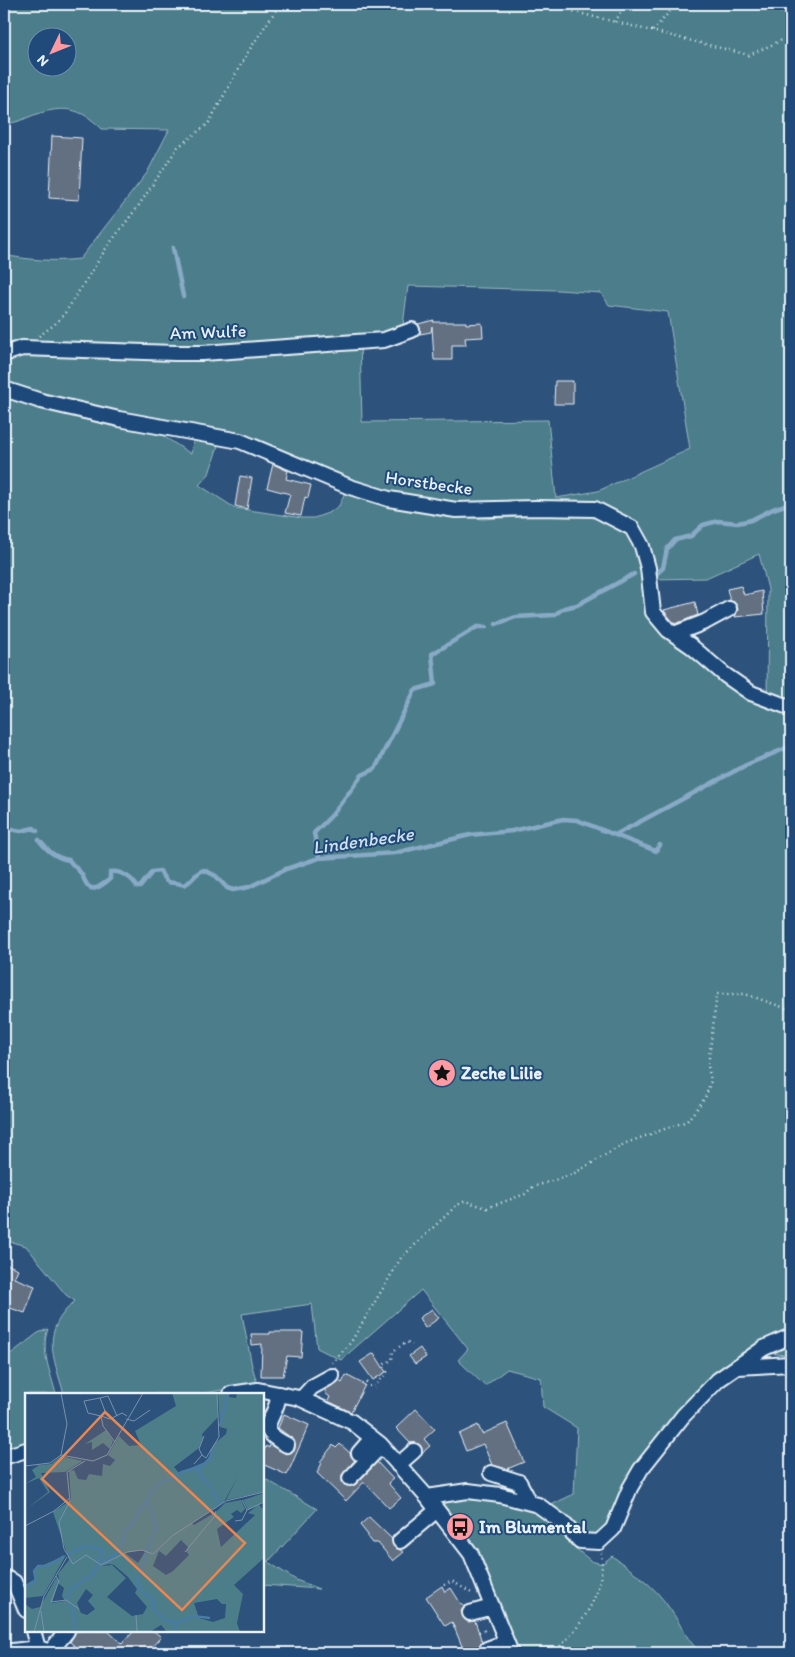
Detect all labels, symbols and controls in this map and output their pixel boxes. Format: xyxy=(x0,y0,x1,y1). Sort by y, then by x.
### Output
north arrow xyxy=(28,28,78,78)
text: N xyxy=(33,51,52,70)
street label: Am Wulfe xyxy=(169,320,247,344)
street label: Horstbecke xyxy=(384,466,474,500)
water label: Lindenbecke xyxy=(311,822,416,859)
place icon: Zeche Lilie xyxy=(427,1058,457,1088)
place label: Zeche Lilie xyxy=(461,1062,542,1084)
inset map xyxy=(25,1393,264,1632)
bus stop icon: Im Blumental xyxy=(445,1512,475,1542)
place label: Im Blumental xyxy=(479,1516,588,1538)

